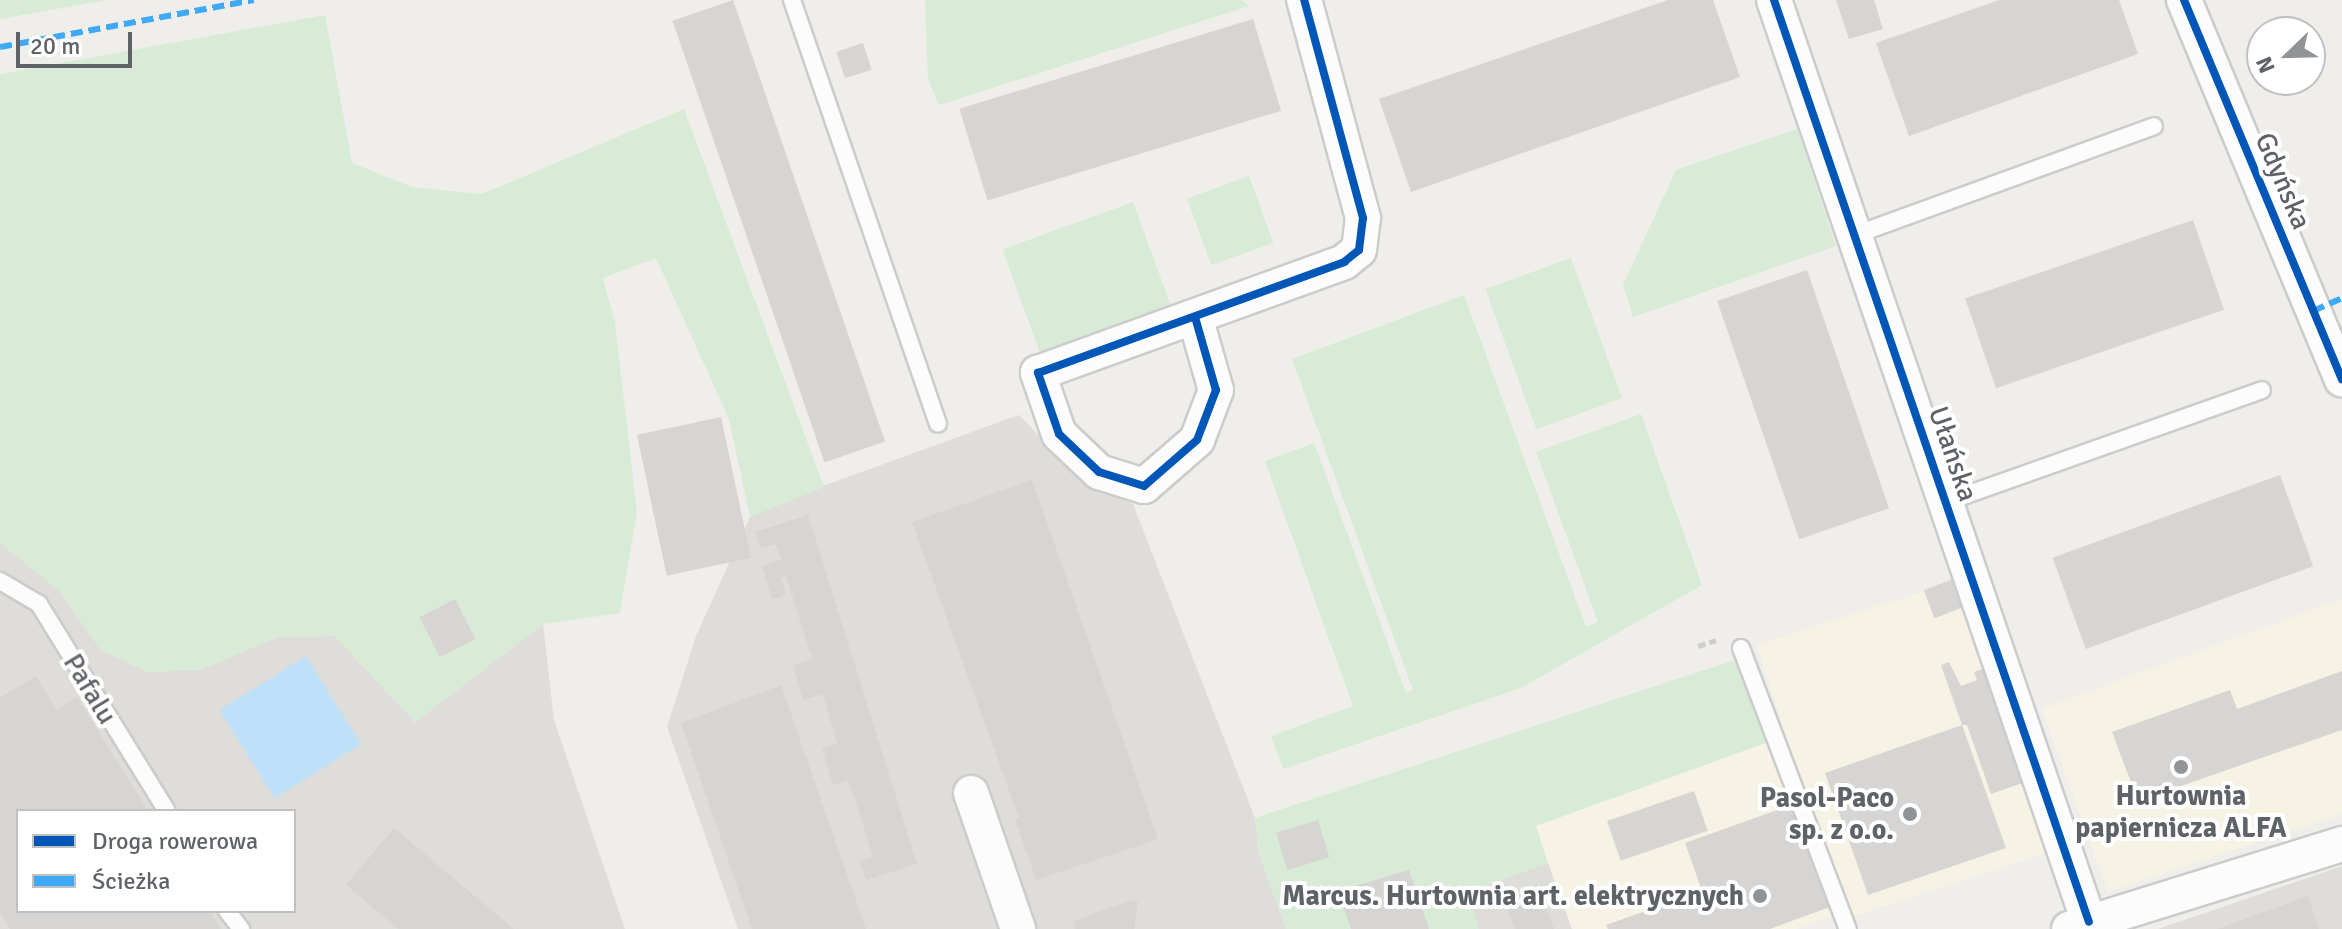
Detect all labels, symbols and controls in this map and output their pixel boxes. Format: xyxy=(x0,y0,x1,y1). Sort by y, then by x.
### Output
scale bar xyxy=(20,16,136,66)
north arrow xyxy=(2246,16,2326,96)
text: 20 m xyxy=(30,31,80,61)
text: N xyxy=(2250,52,2281,77)
street label: Gdyńska xyxy=(2248,128,2318,234)
street label: Ułańska xyxy=(1921,402,1985,506)
street label: Pafalu xyxy=(56,648,124,730)
marker: Hurtownia papiernicza ALFA xyxy=(2172,758,2190,776)
place label: Hurtownia papiernicza ALFA xyxy=(2075,779,2287,845)
place label: Pasol-Paco sp. z o.o. xyxy=(1760,781,1894,847)
marker: Pasol-Paco sp. z o.o. xyxy=(1901,805,1919,823)
legend xyxy=(16,809,296,913)
text: Droga rowerowa xyxy=(92,826,258,856)
text: Ścieżka xyxy=(92,866,170,896)
place label: Marcus. Hurtownia art. elektrycznych xyxy=(1282,879,1744,913)
marker: Marcus. Hurtownia art. elektrycznych xyxy=(1751,887,1769,905)

